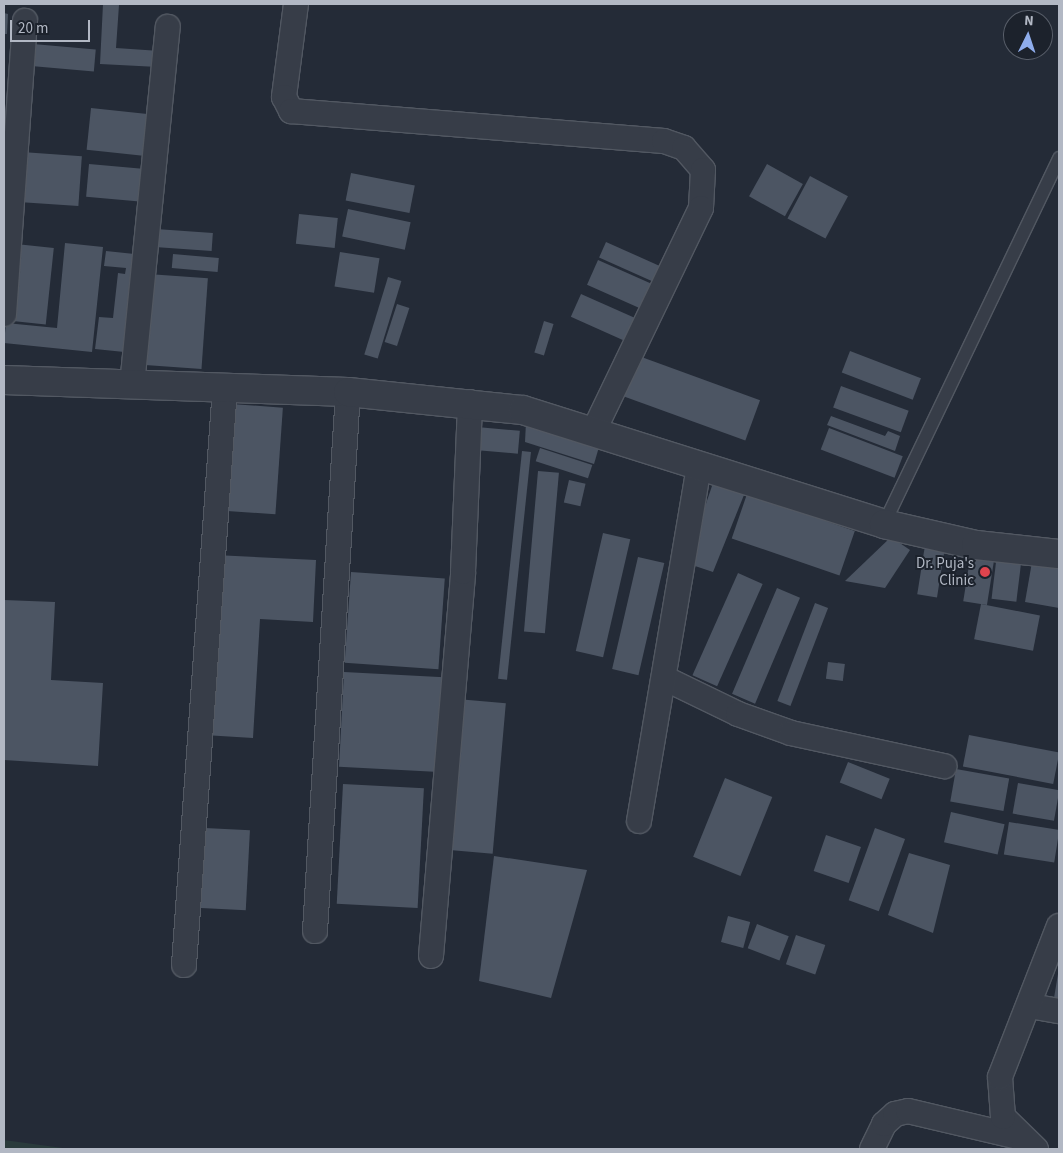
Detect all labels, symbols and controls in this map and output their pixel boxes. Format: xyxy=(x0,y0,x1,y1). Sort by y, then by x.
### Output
scale bar xyxy=(12,10,92,42)
north arrow xyxy=(1003,10,1053,60)
text: N xyxy=(1024,11,1034,31)
text: 20 m xyxy=(18,18,48,39)
place label: Dr. Puja's Clinic xyxy=(916,554,974,589)
marker: Dr. Puja's Clinic xyxy=(978,565,992,579)

